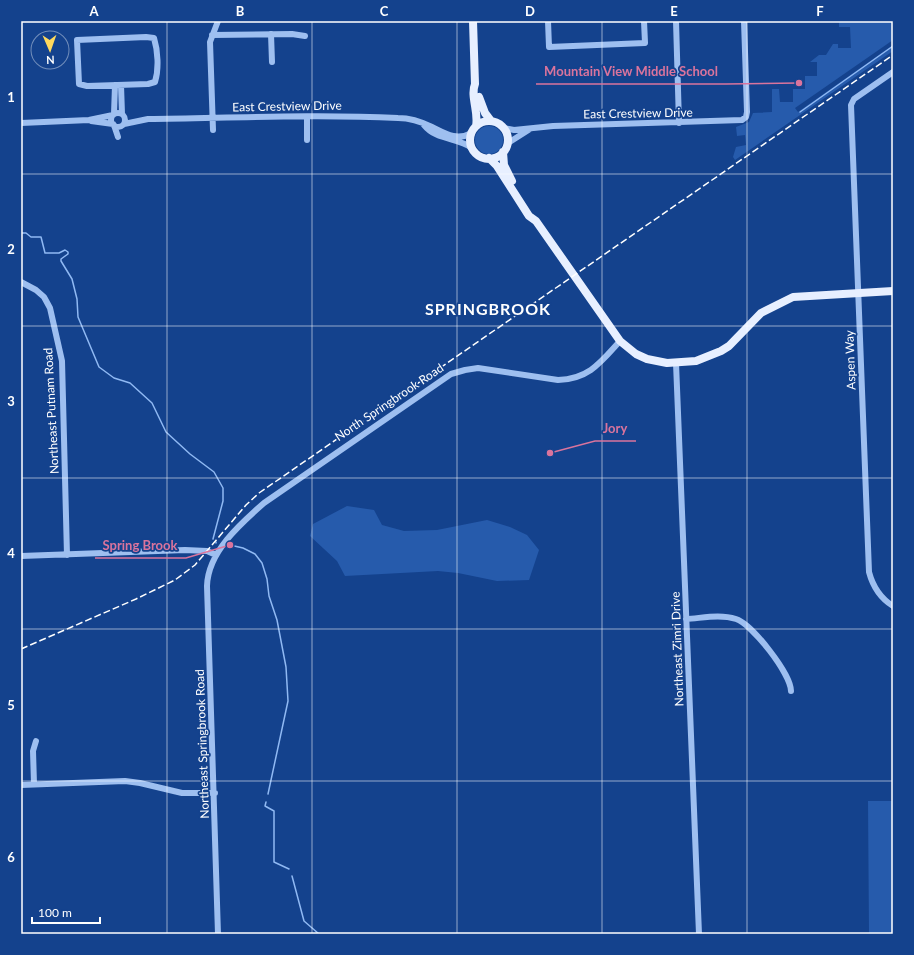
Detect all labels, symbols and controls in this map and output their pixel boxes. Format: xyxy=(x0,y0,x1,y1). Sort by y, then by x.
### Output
text: A xyxy=(88,3,99,19)
text: B xyxy=(236,3,245,19)
text: C xyxy=(380,3,389,19)
text: D xyxy=(525,3,535,19)
text: E xyxy=(670,3,678,19)
text: F xyxy=(816,3,824,19)
north arrow xyxy=(30,30,70,70)
text: N xyxy=(46,54,55,67)
callout: Mountain View Middle School xyxy=(536,59,726,84)
text: Mountain View Middle School xyxy=(544,63,718,79)
text: 1 xyxy=(7,89,15,105)
street label: East Crestview Drive xyxy=(232,98,342,114)
street label: East Crestview Drive xyxy=(583,105,693,121)
text: 2 xyxy=(7,241,15,257)
district label: SPRINGBROOK xyxy=(425,299,551,318)
street label: Aspen Way xyxy=(841,329,859,390)
street label: Northeast Putnam Road xyxy=(40,347,62,475)
street label: North Springbrook Road xyxy=(332,360,446,444)
text: 3 xyxy=(7,393,15,409)
callout: Jory xyxy=(595,416,636,441)
text: Jory xyxy=(603,420,627,436)
callout: Spring Brook xyxy=(95,533,186,558)
text: Spring Brook xyxy=(103,537,177,553)
text: 4 xyxy=(7,545,15,561)
street label: Northeast Zimri Drive xyxy=(667,591,687,707)
street label: Northeast Springbrook Road xyxy=(192,669,212,819)
text: 5 xyxy=(7,697,15,713)
text: 6 xyxy=(7,849,15,865)
scale bar xyxy=(32,899,100,925)
text: 100 m xyxy=(38,905,72,920)

